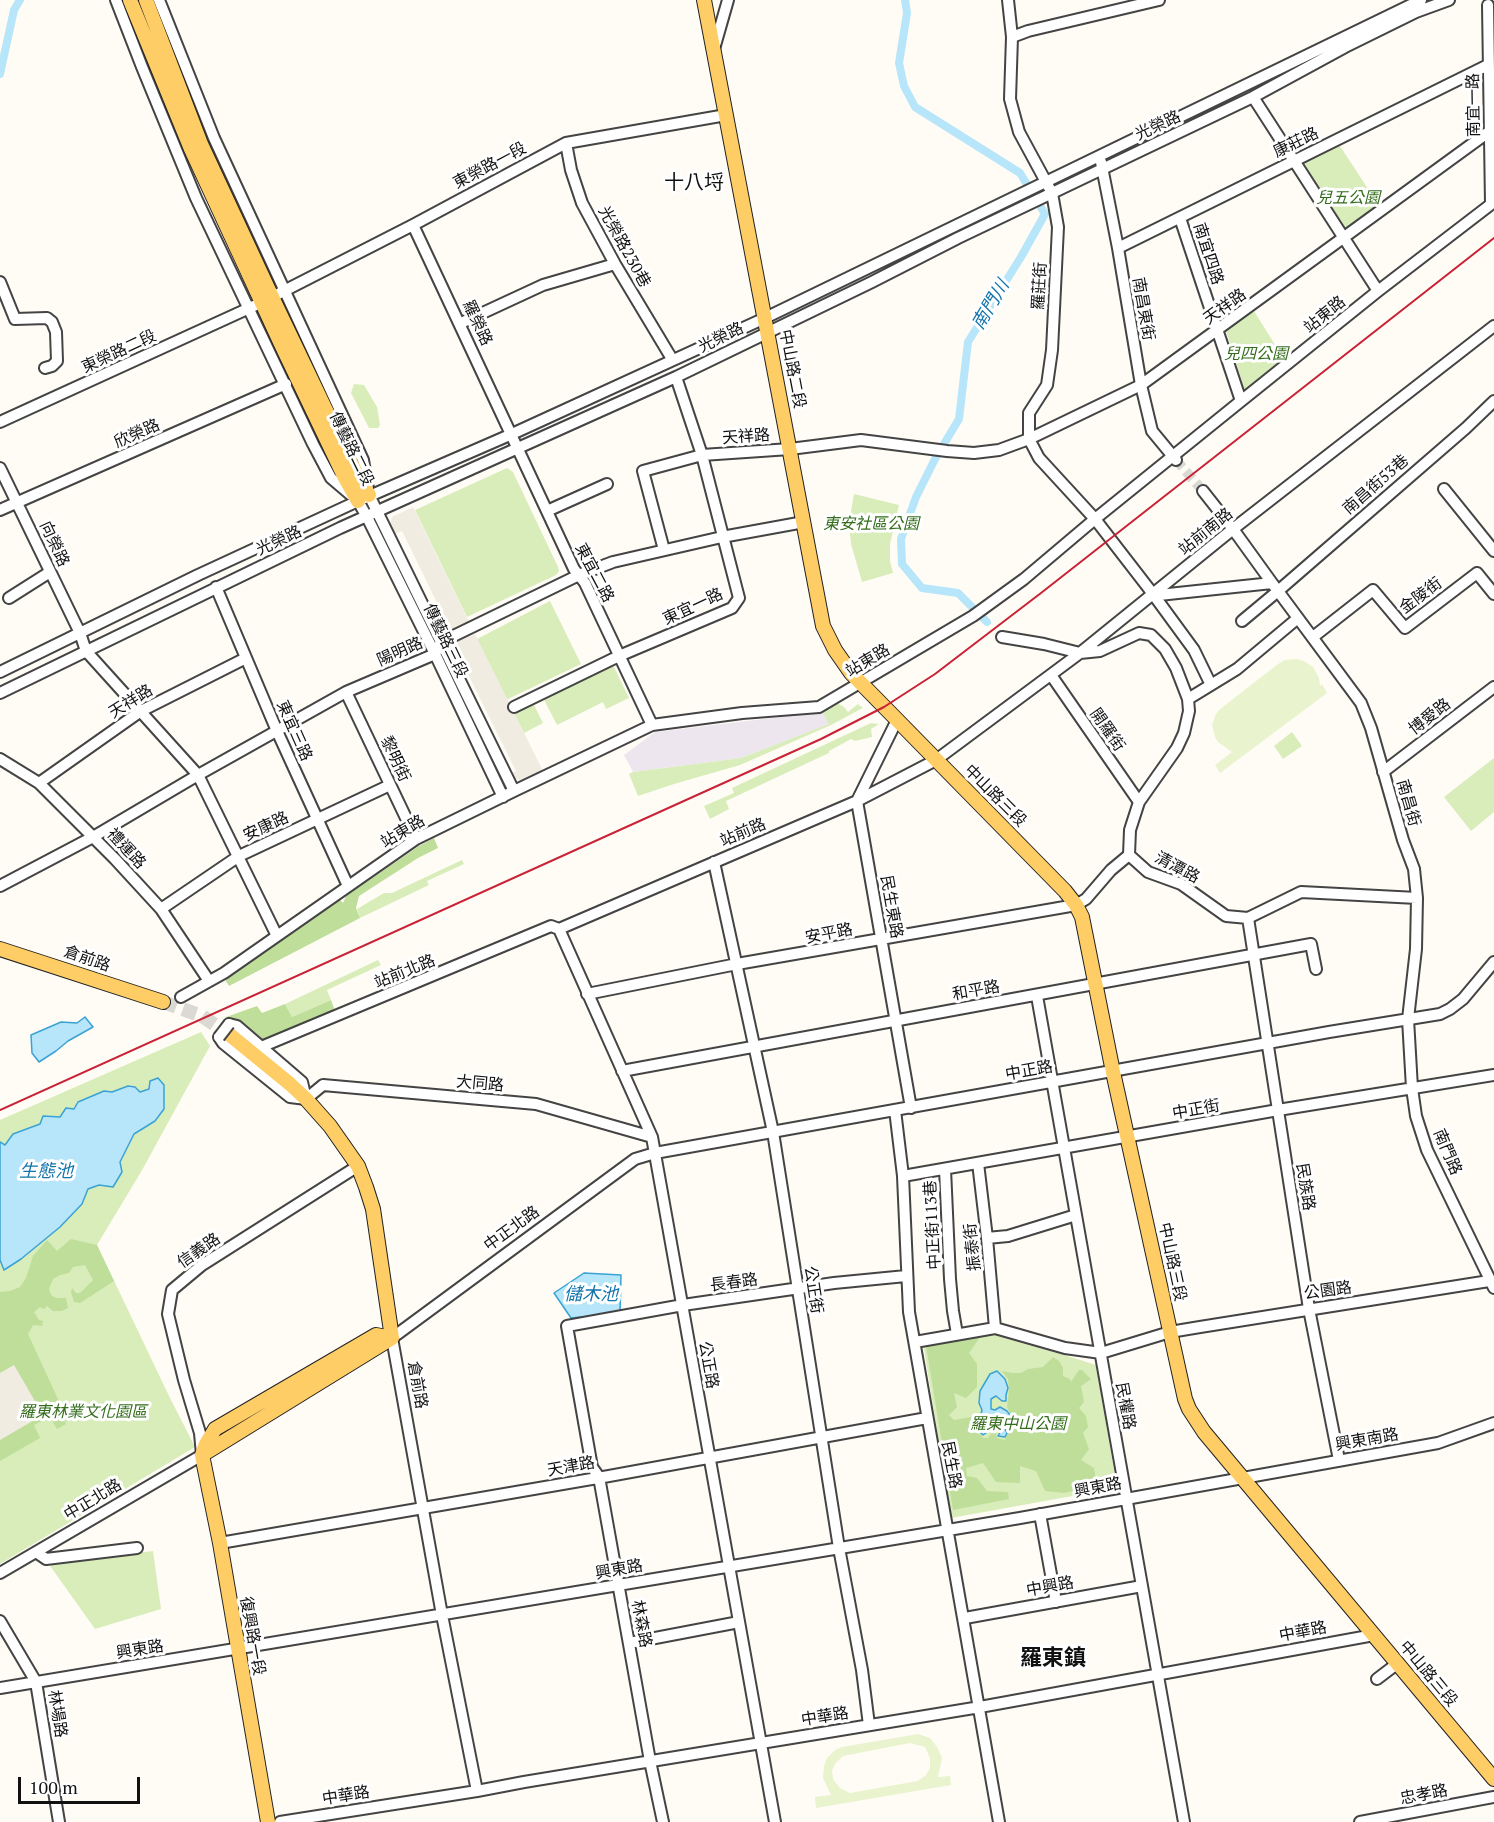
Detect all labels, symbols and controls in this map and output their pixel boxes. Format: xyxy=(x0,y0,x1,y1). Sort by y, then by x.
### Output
street label: 南宜一路 xyxy=(1464,73,1484,137)
street label: 光榮路 xyxy=(1132,107,1184,145)
street label: 康莊路 xyxy=(1270,124,1322,162)
street label: 東榮路一段 xyxy=(450,139,530,193)
district label: 十八埒 xyxy=(664,171,724,195)
park label: 兒五公園 xyxy=(1316,188,1380,208)
street label: 光榮路230巷 xyxy=(594,203,654,291)
street label: 南宜四路 xyxy=(1189,221,1227,287)
street label: 羅莊街 xyxy=(1029,262,1051,310)
water label: 南門川 xyxy=(968,276,1014,334)
street label: 南昌東街 xyxy=(1128,276,1158,342)
street label: 天祥路 xyxy=(1200,285,1250,329)
street label: 站東路 xyxy=(1300,292,1350,338)
street label: 羅榮路 xyxy=(458,297,496,349)
street label: 光榮路 xyxy=(695,319,747,357)
street label: 東榮路二段 xyxy=(79,326,159,378)
street label: 中山路二段 xyxy=(775,328,809,410)
park label: 兒四公園 xyxy=(1224,344,1288,364)
street label: 傳藝路二段 xyxy=(325,409,377,489)
street label: 欣榮路 xyxy=(111,415,163,453)
street label: 天祥路 xyxy=(721,426,771,448)
street label: 南昌街53巷 xyxy=(1339,451,1413,519)
street label: 站前南路 xyxy=(1175,504,1237,560)
park label: 東安社區公園 xyxy=(823,514,919,534)
street label: 向榮路 xyxy=(35,518,73,570)
street label: 光榮路 xyxy=(253,522,305,560)
street label: 東宜二路 xyxy=(571,540,617,606)
street label: 金陵街 xyxy=(1396,574,1446,618)
street label: 東宜一路 xyxy=(660,585,726,629)
street label: 傳藝路三段 xyxy=(419,601,471,681)
street label: 陽明路 xyxy=(374,633,426,671)
street label: 站東路 xyxy=(842,640,894,682)
street label: 天祥路 xyxy=(106,681,156,723)
street label: 博愛路 xyxy=(1405,695,1455,739)
street label: 東宜三路 xyxy=(272,698,316,764)
street label: 開羅街 xyxy=(1085,705,1129,755)
street label: 黎明街 xyxy=(376,733,414,785)
street label: 中山路三段 xyxy=(960,761,1030,831)
street label: 南昌街 xyxy=(1392,777,1424,829)
street label: 安康路 xyxy=(240,808,292,846)
street label: 站東路 xyxy=(377,811,429,853)
street label: 站前路 xyxy=(717,815,769,851)
street label: 禮運路 xyxy=(103,825,149,873)
street label: 清潭路 xyxy=(1151,848,1203,888)
street label: 民生東路 xyxy=(876,874,906,940)
street label: 安平路 xyxy=(804,920,854,948)
street label: 倉前路 xyxy=(61,942,113,976)
street label: 站前北路 xyxy=(372,951,438,993)
street label: 和平路 xyxy=(951,977,1001,1005)
street label: 中正路 xyxy=(1004,1057,1054,1085)
street label: 大同路 xyxy=(455,1072,505,1096)
street label: 中正街 xyxy=(1171,1096,1221,1124)
street label: 南門路 xyxy=(1429,1126,1465,1178)
water label: 生態池 xyxy=(19,1161,73,1183)
street label: 民族路 xyxy=(1292,1162,1318,1212)
street label: 中正街113巷 xyxy=(921,1180,945,1270)
street label: 中正北路 xyxy=(480,1202,544,1256)
street label: 中山路三段 xyxy=(1154,1221,1190,1303)
street label: 振泰街 xyxy=(961,1222,985,1272)
street label: 信義路 xyxy=(174,1229,224,1273)
street label: 公正街 xyxy=(800,1265,826,1315)
street label: 長春路 xyxy=(709,1270,759,1296)
street label: 公園路 xyxy=(1303,1278,1353,1304)
water label: 儲木池 xyxy=(564,1284,618,1306)
street label: 公正路 xyxy=(694,1340,722,1390)
street label: 倉前路 xyxy=(403,1360,431,1410)
street label: 民權路 xyxy=(1111,1381,1139,1431)
park label: 羅東林業文化園區 xyxy=(19,1402,147,1422)
park label: 羅東中山公園 xyxy=(970,1414,1066,1434)
street label: 興東南路 xyxy=(1334,1425,1400,1455)
street label: 民生路 xyxy=(937,1440,965,1490)
street label: 天津路 xyxy=(546,1453,596,1481)
street label: 興東路 xyxy=(1073,1474,1123,1502)
street label: 中正北路 xyxy=(61,1475,125,1525)
street label: 興東路 xyxy=(594,1556,644,1584)
street label: 中興路 xyxy=(1025,1573,1075,1601)
street label: 復興路一段 xyxy=(236,1595,268,1677)
street label: 林森路 xyxy=(627,1599,655,1649)
street label: 中華路 xyxy=(1278,1618,1328,1646)
street label: 興東路 xyxy=(115,1637,165,1663)
street label: 中山路三段 xyxy=(1395,1637,1461,1711)
district label: 羅東鎮 xyxy=(1020,1646,1086,1672)
street label: 林場路 xyxy=(44,1689,70,1739)
street label: 中華路 xyxy=(800,1704,850,1730)
scale bar xyxy=(21,1765,142,1803)
text: 100 m xyxy=(29,1775,78,1799)
street label: 忠孝路 xyxy=(1399,1781,1449,1809)
street label: 中華路 xyxy=(321,1783,371,1809)

